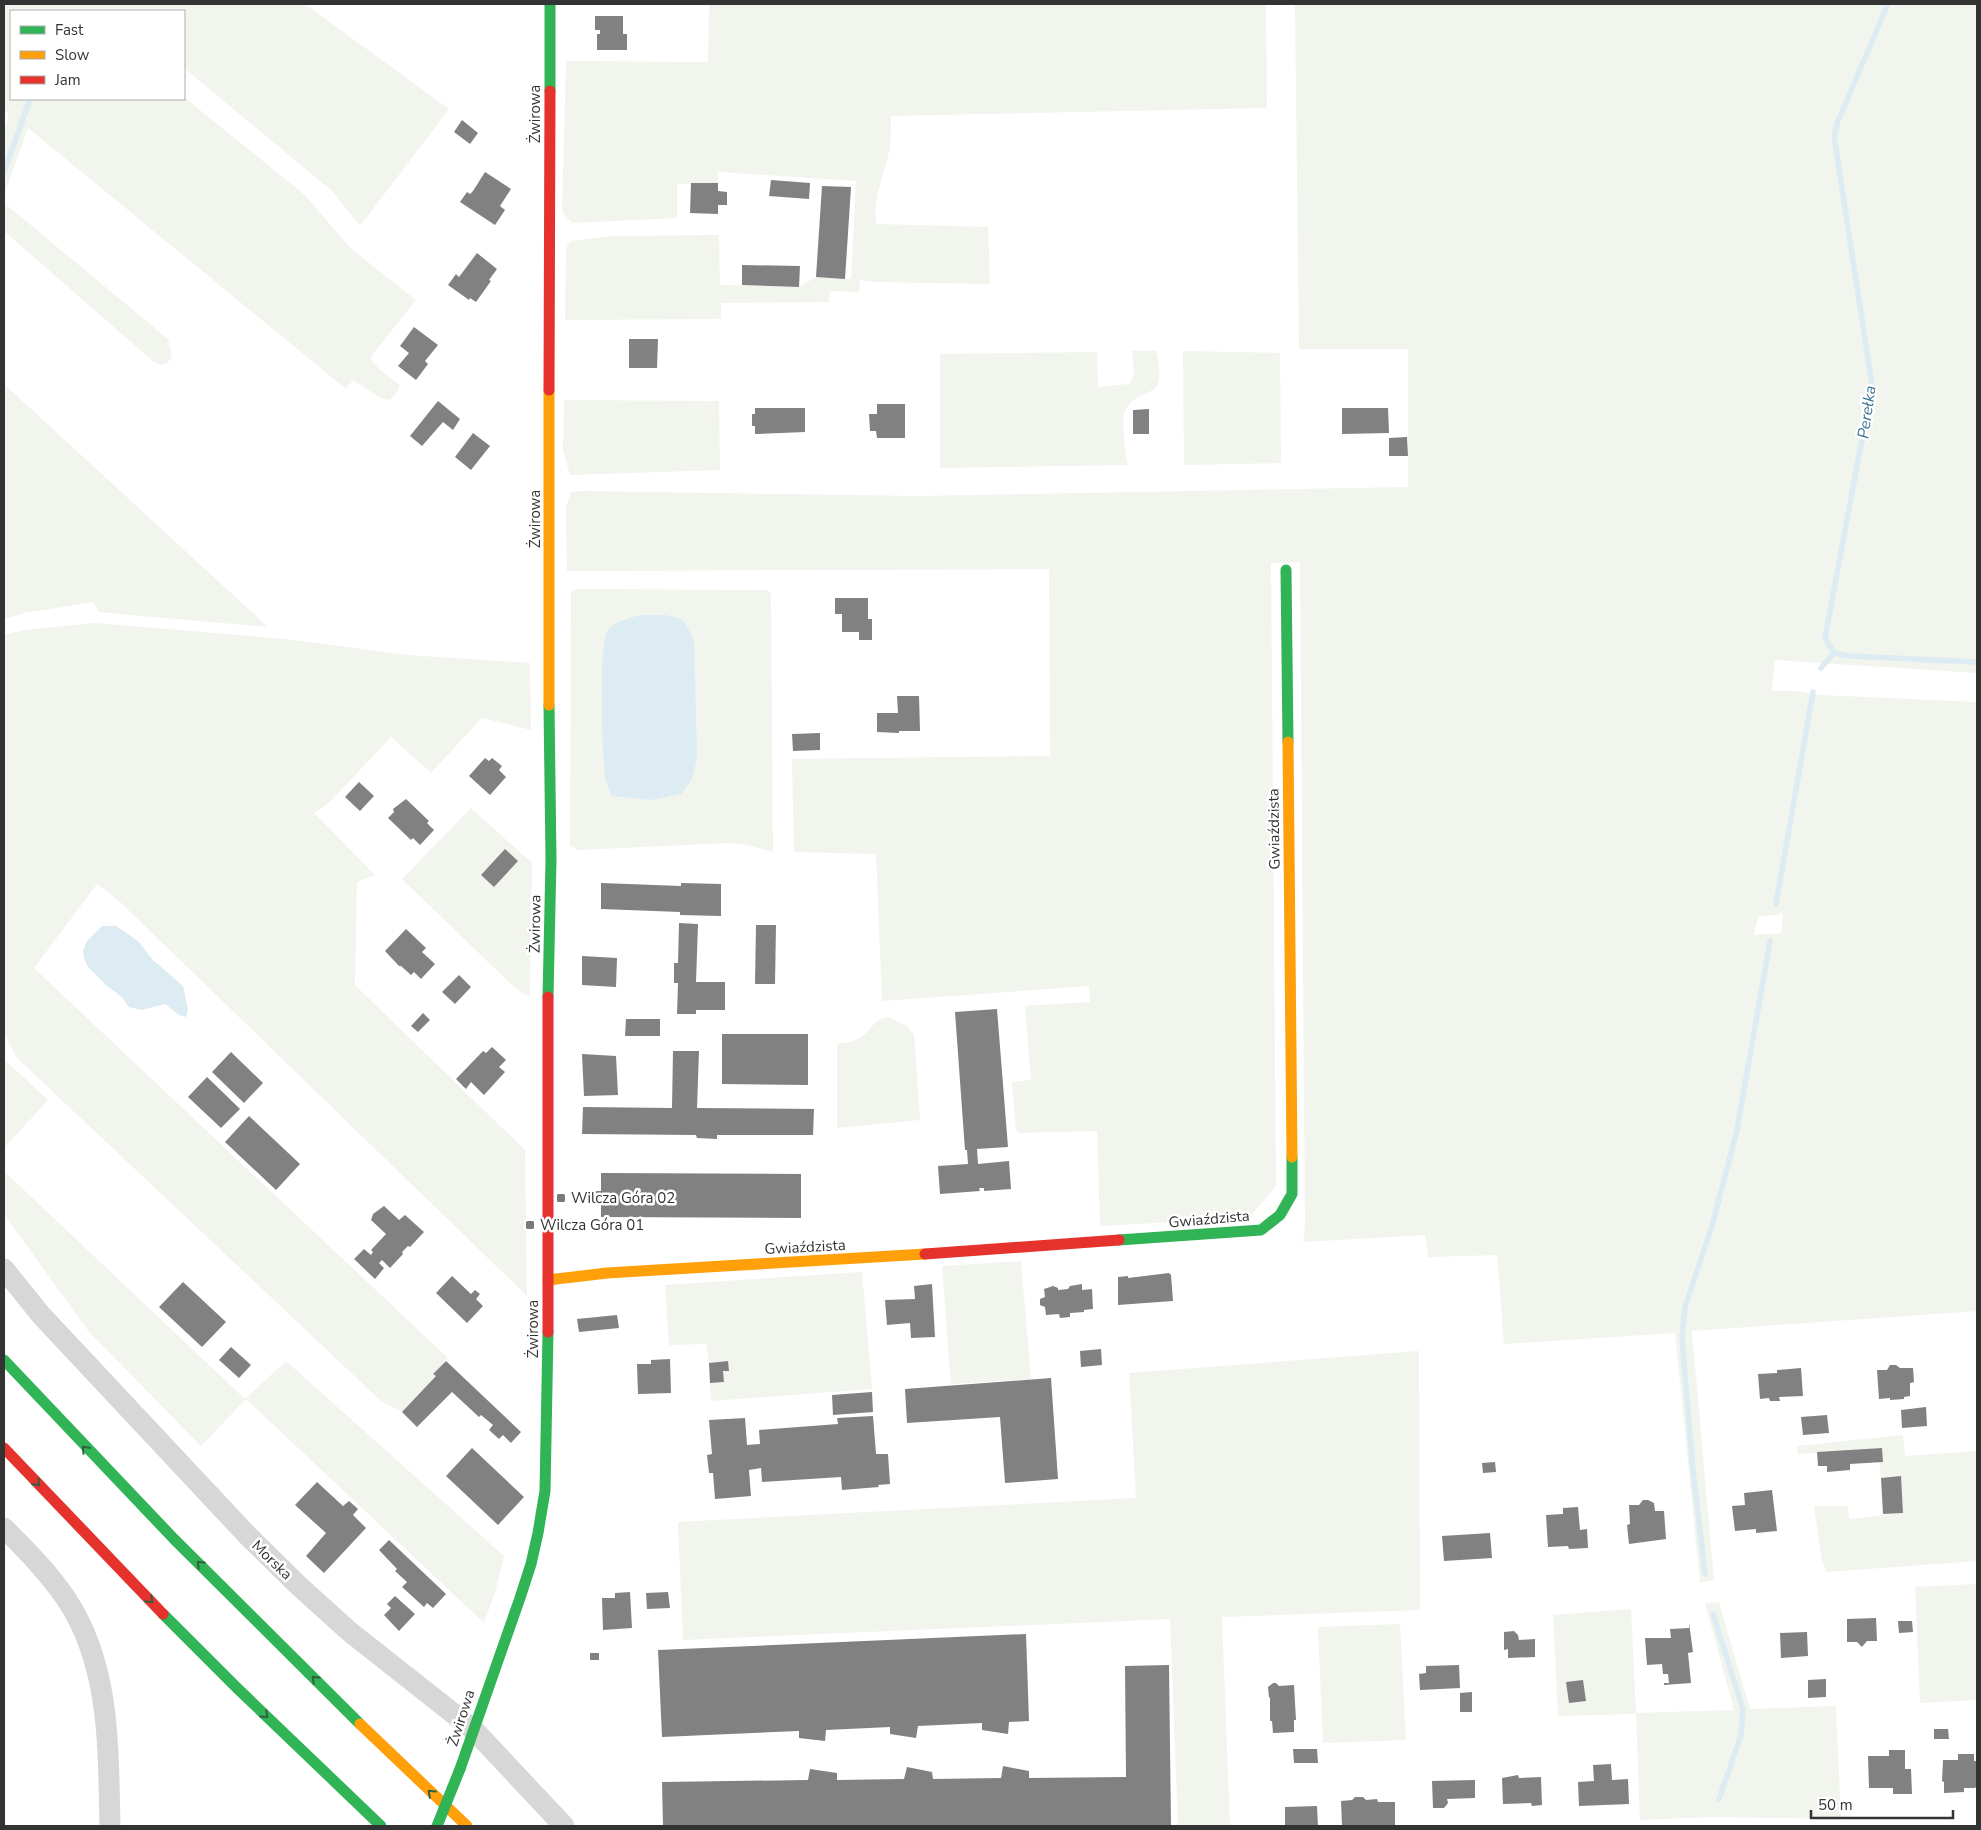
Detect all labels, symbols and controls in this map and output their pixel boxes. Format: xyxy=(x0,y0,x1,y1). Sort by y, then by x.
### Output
legend xyxy=(10,10,185,100)
text: Fast xyxy=(55,20,84,40)
text: Slow xyxy=(55,45,90,65)
text: Jam xyxy=(54,70,81,90)
street label: Żwirowa xyxy=(525,85,545,143)
water label: Perełka xyxy=(1852,384,1882,440)
street label: Żwirowa xyxy=(525,490,545,548)
street label: Gwiaździsta xyxy=(1263,788,1285,870)
street label: Żwirowa xyxy=(524,895,546,953)
place label: Wilcza Góra 02 xyxy=(571,1188,675,1208)
marker: Wilcza Góra 02 xyxy=(555,1192,567,1204)
street label: Gwiaździsta xyxy=(1168,1205,1250,1233)
place label: Wilcza Góra 01 xyxy=(540,1215,644,1235)
marker: Wilcza Góra 01 xyxy=(524,1219,536,1231)
street label: Gwiaździsta xyxy=(764,1235,846,1259)
street label: Żwirowa xyxy=(523,1300,543,1358)
one-way arrow xyxy=(82,1446,91,1455)
one-way arrow xyxy=(31,1477,40,1486)
street label: Morska xyxy=(247,1536,297,1584)
one-way arrow xyxy=(197,1561,206,1570)
one-way arrow xyxy=(144,1595,153,1604)
one-way arrow xyxy=(312,1676,321,1685)
street label: Żwirowa xyxy=(442,1687,480,1749)
one-way arrow xyxy=(259,1709,268,1718)
scale bar xyxy=(1811,1788,1954,1820)
one-way arrow xyxy=(428,1790,437,1799)
text: 50 m xyxy=(1818,1795,1853,1815)

